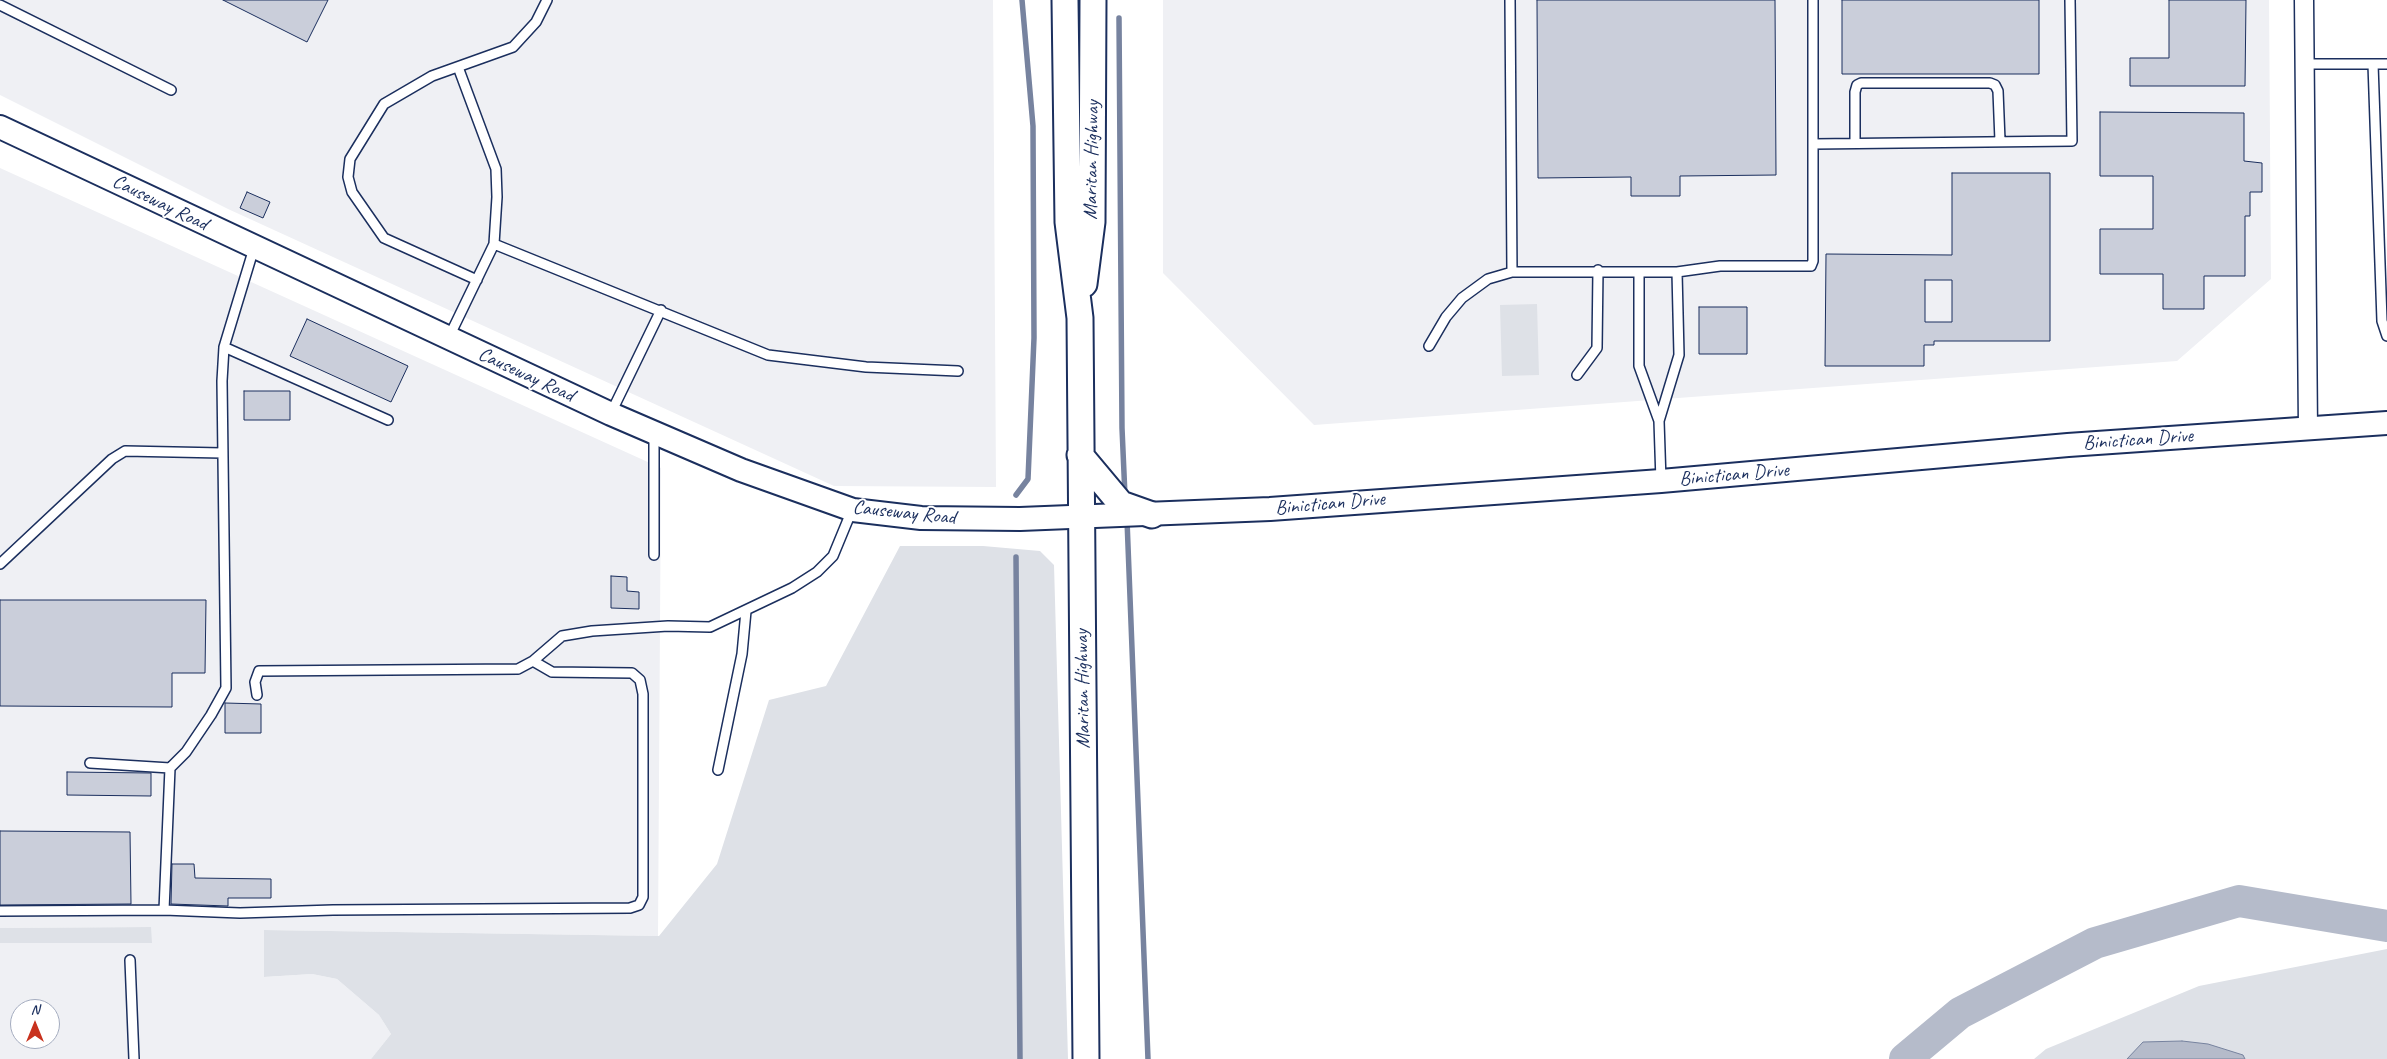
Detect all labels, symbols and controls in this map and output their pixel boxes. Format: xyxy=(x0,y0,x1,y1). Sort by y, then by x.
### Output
street label: Maritan Highway xyxy=(1079,100,1105,220)
street label: Causeway Road xyxy=(108,170,212,236)
street label: Causeway Road xyxy=(474,342,578,408)
street label: Binictican Drive xyxy=(2082,424,2194,456)
street label: Binictican Drive xyxy=(1678,458,1790,492)
street label: Binictican Drive xyxy=(1274,487,1386,521)
street label: Causeway Road xyxy=(851,496,957,530)
street label: Maritan Highway xyxy=(1070,629,1096,749)
north arrow xyxy=(10,999,60,1049)
text: N xyxy=(31,1001,39,1018)

